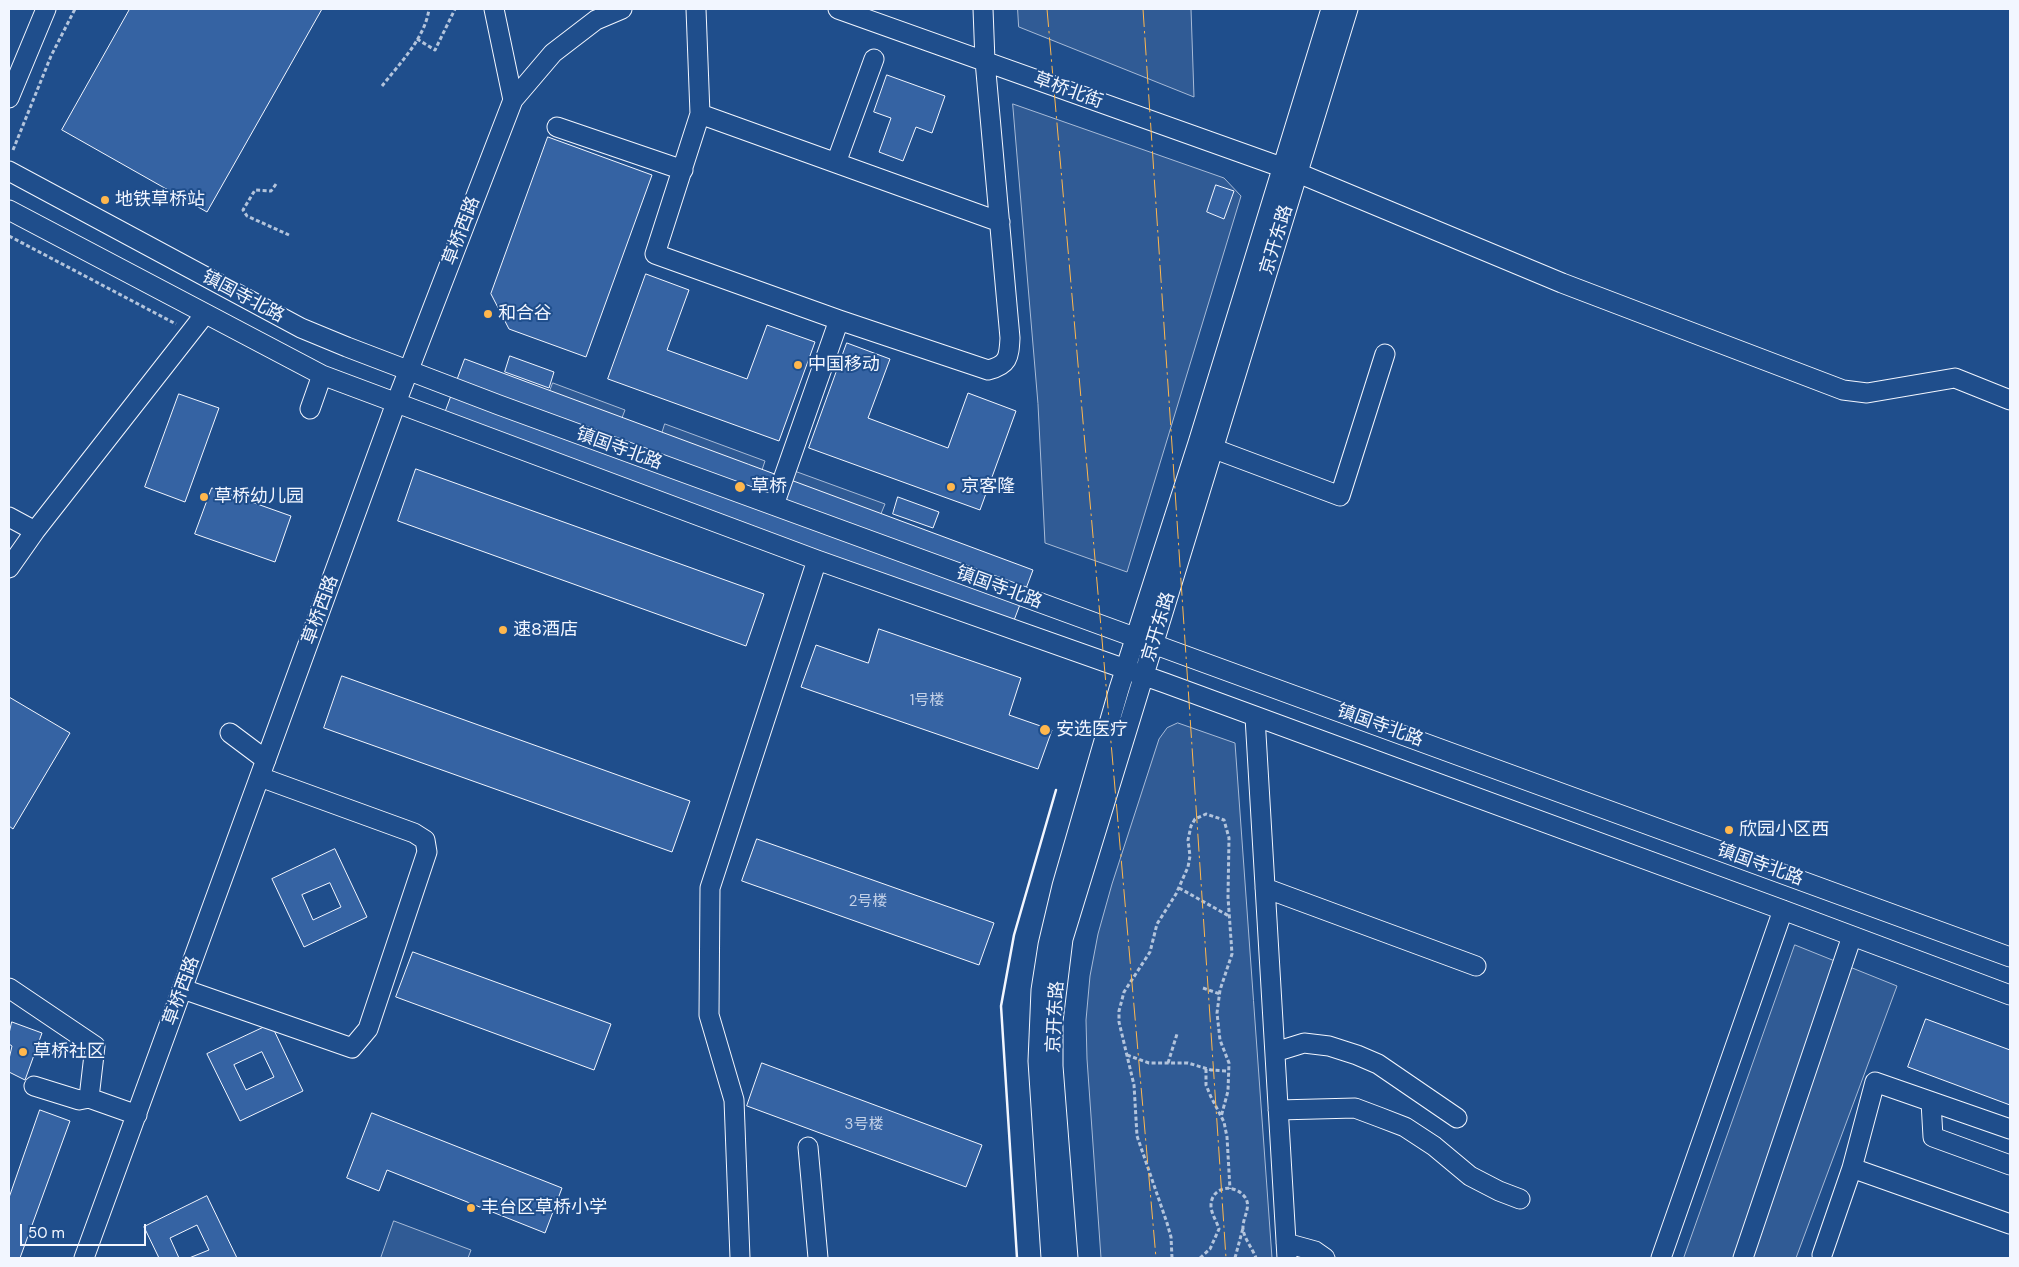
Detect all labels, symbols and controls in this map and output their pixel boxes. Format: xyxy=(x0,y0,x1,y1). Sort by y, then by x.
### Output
street label: 草桥北街 xyxy=(1030,69,1106,113)
place label: 地铁草桥站 xyxy=(115,189,205,211)
marker: 地铁草桥站 xyxy=(99,194,111,206)
street label: 草桥西路 xyxy=(439,194,485,268)
street label: 京开东路 xyxy=(1256,202,1298,278)
street label: 镇国寺北路 xyxy=(198,266,288,328)
place label: 和合谷 xyxy=(498,303,552,325)
marker: 和合谷 xyxy=(482,308,494,320)
place label: 中国移动 xyxy=(808,354,880,376)
marker: 中国移动 xyxy=(792,359,804,371)
street label: 镇国寺北路 xyxy=(573,423,665,475)
place label: 草桥 xyxy=(751,476,787,498)
place label: 京客隆 xyxy=(961,476,1015,498)
marker: 草桥 xyxy=(733,480,747,494)
marker: 京客隆 xyxy=(945,481,957,493)
place label: 草桥幼儿园 xyxy=(214,486,304,508)
marker: 草桥幼儿园 xyxy=(198,491,210,503)
street label: 镇国寺北路 xyxy=(953,562,1045,614)
street label: 草桥西路 xyxy=(299,572,343,648)
street label: 京开东路 xyxy=(1138,589,1180,665)
place label: 速8酒店 xyxy=(513,619,578,641)
marker: 速8酒店 xyxy=(497,624,509,636)
house number: 1号楼 xyxy=(910,692,944,710)
street label: 镇国寺北路 xyxy=(1334,700,1426,752)
place label: 安选医疗 xyxy=(1056,719,1128,741)
marker: 安选医疗 xyxy=(1038,723,1052,737)
place label: 欣园小区西 xyxy=(1739,819,1829,841)
marker: 欣园小区西 xyxy=(1723,824,1735,836)
street label: 镇国寺北路 xyxy=(1714,839,1806,891)
house number: 2号楼 xyxy=(849,893,887,911)
street label: 草桥西路 xyxy=(160,953,204,1029)
street label: 京开东路 xyxy=(1043,980,1069,1054)
place label: 草桥社区 xyxy=(33,1041,105,1063)
marker: 草桥社区 xyxy=(17,1046,29,1058)
house number: 3号楼 xyxy=(845,1116,883,1134)
place label: 丰台区草桥小学 xyxy=(481,1197,607,1219)
marker: 丰台区草桥小学 xyxy=(465,1202,477,1214)
scale bar xyxy=(22,1214,149,1246)
text: 50 m xyxy=(28,1223,65,1243)

